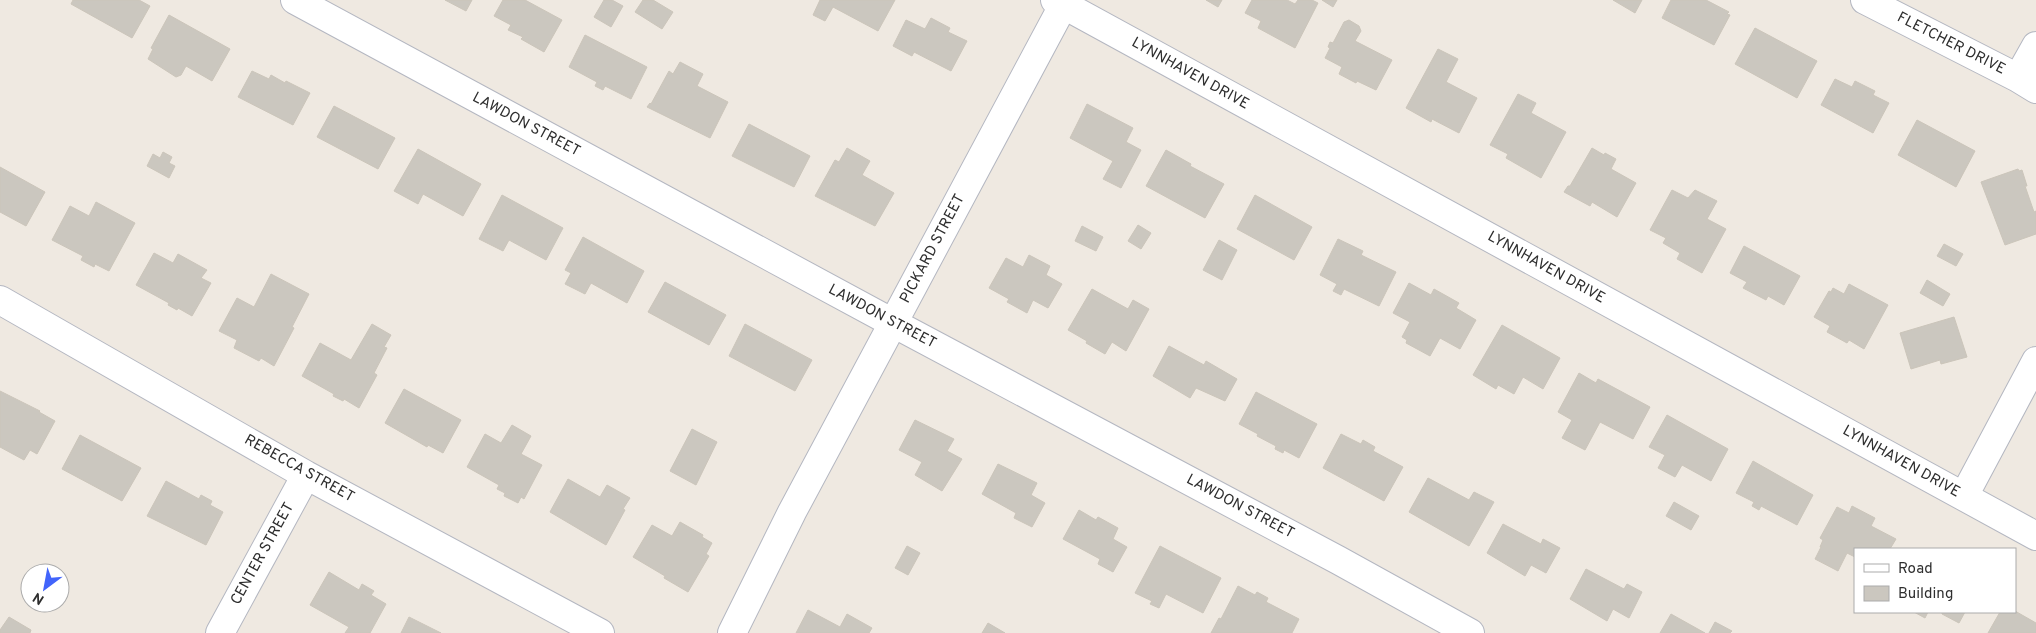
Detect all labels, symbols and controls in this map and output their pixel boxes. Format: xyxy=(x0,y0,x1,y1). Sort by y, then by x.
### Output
street label: FLETCHER DRIVE xyxy=(1894,8,2008,80)
street label: LYNNHAVEN DRIVE xyxy=(1128,34,1252,114)
street label: LAWDON STREET xyxy=(469,88,583,162)
street label: PICKARD STREET xyxy=(896,191,970,307)
street label: LYNNHAVEN DRIVE xyxy=(1484,228,1608,308)
street label: LAWDON STREET xyxy=(825,280,939,354)
street label: LYNNHAVEN DRIVE xyxy=(1839,422,1963,502)
street label: REBECCA STREET xyxy=(241,431,357,507)
street label: LAWDON STREET xyxy=(1183,470,1297,544)
street label: CENTER STREET xyxy=(227,500,299,608)
legend xyxy=(1854,548,2016,613)
text: Road xyxy=(1898,560,1933,579)
north arrow xyxy=(20,563,70,613)
text: Building xyxy=(1898,585,1953,604)
text: N xyxy=(30,588,48,608)

